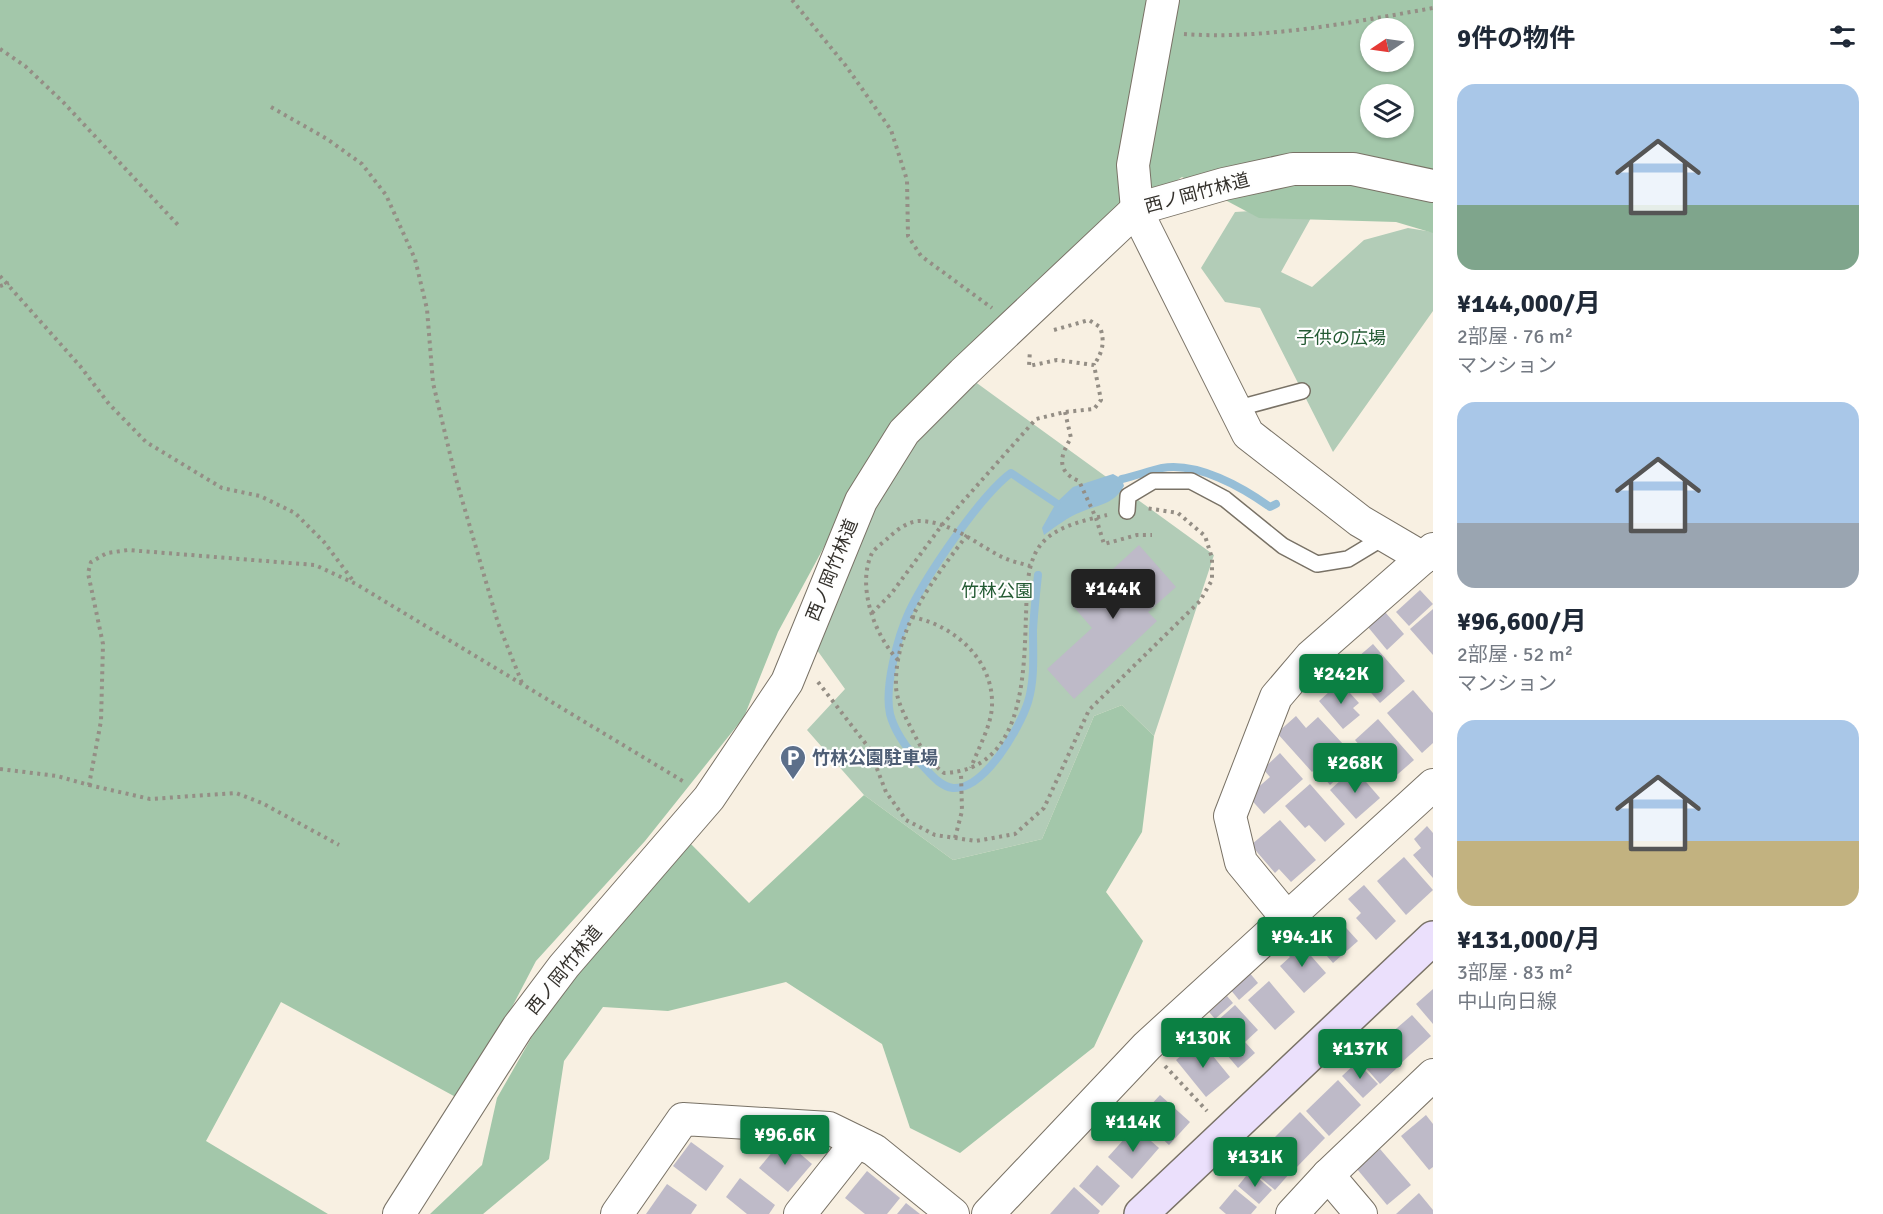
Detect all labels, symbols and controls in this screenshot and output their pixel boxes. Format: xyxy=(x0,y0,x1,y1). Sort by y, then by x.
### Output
north arrow xyxy=(1360,18,1414,72)
map controls xyxy=(1360,18,1414,138)
icon: filters xyxy=(1826,20,1859,53)
text: 9件の物件 xyxy=(1457,23,1575,55)
button: layers xyxy=(1360,84,1414,138)
icon: home xyxy=(1604,123,1712,231)
street label: 西ノ岡竹林道 xyxy=(1142,168,1252,218)
text: ¥144,000/月 xyxy=(1457,288,1601,320)
text: 2部屋 · 76 m² xyxy=(1457,324,1573,349)
park label: 子供の広場 xyxy=(1296,327,1386,349)
text: マンション xyxy=(1457,353,1557,378)
icon: home xyxy=(1604,441,1712,549)
street label: 西ノ岡竹林道 xyxy=(802,516,862,624)
pin: ¥144K xyxy=(1071,569,1155,620)
text: ¥144K xyxy=(1085,576,1141,601)
park label: 竹林公園 xyxy=(961,580,1033,602)
text: ¥96,600/月 xyxy=(1457,606,1587,638)
text: 2部屋 · 52 m² xyxy=(1457,642,1573,667)
pin: ¥242K xyxy=(1299,654,1383,705)
text: ¥242K xyxy=(1313,661,1369,686)
text: マンション xyxy=(1457,671,1557,696)
parking icon: 竹林公園駐車場 xyxy=(778,743,808,781)
pin: ¥268K xyxy=(1313,743,1397,794)
place label: 竹林公園駐車場 xyxy=(812,747,938,769)
text: ¥268K xyxy=(1327,750,1383,775)
icon: home xyxy=(1604,759,1712,867)
pin: ¥94.1K xyxy=(1253,917,1351,968)
street label: 西ノ岡竹林道 xyxy=(521,921,607,1019)
text: ¥94.1K xyxy=(1271,924,1333,949)
text: ¥131,000/月 xyxy=(1457,924,1601,956)
text: 3部屋 · 83 m² xyxy=(1457,960,1573,985)
text: 中山向日線 xyxy=(1457,989,1557,1014)
pin: ¥130K xyxy=(1161,1018,1245,1069)
text: ¥130K xyxy=(1175,1025,1231,1050)
pin: ¥137K xyxy=(1318,1029,1402,1080)
text: ¥137K xyxy=(1332,1036,1388,1061)
pin: ¥114K xyxy=(1091,1102,1175,1153)
text: ¥114K xyxy=(1105,1109,1161,1134)
pin: ¥96.6K xyxy=(736,1115,834,1166)
text: ¥96.6K xyxy=(754,1122,816,1147)
pin: ¥131K xyxy=(1213,1137,1297,1188)
text: ¥131K xyxy=(1227,1144,1283,1169)

